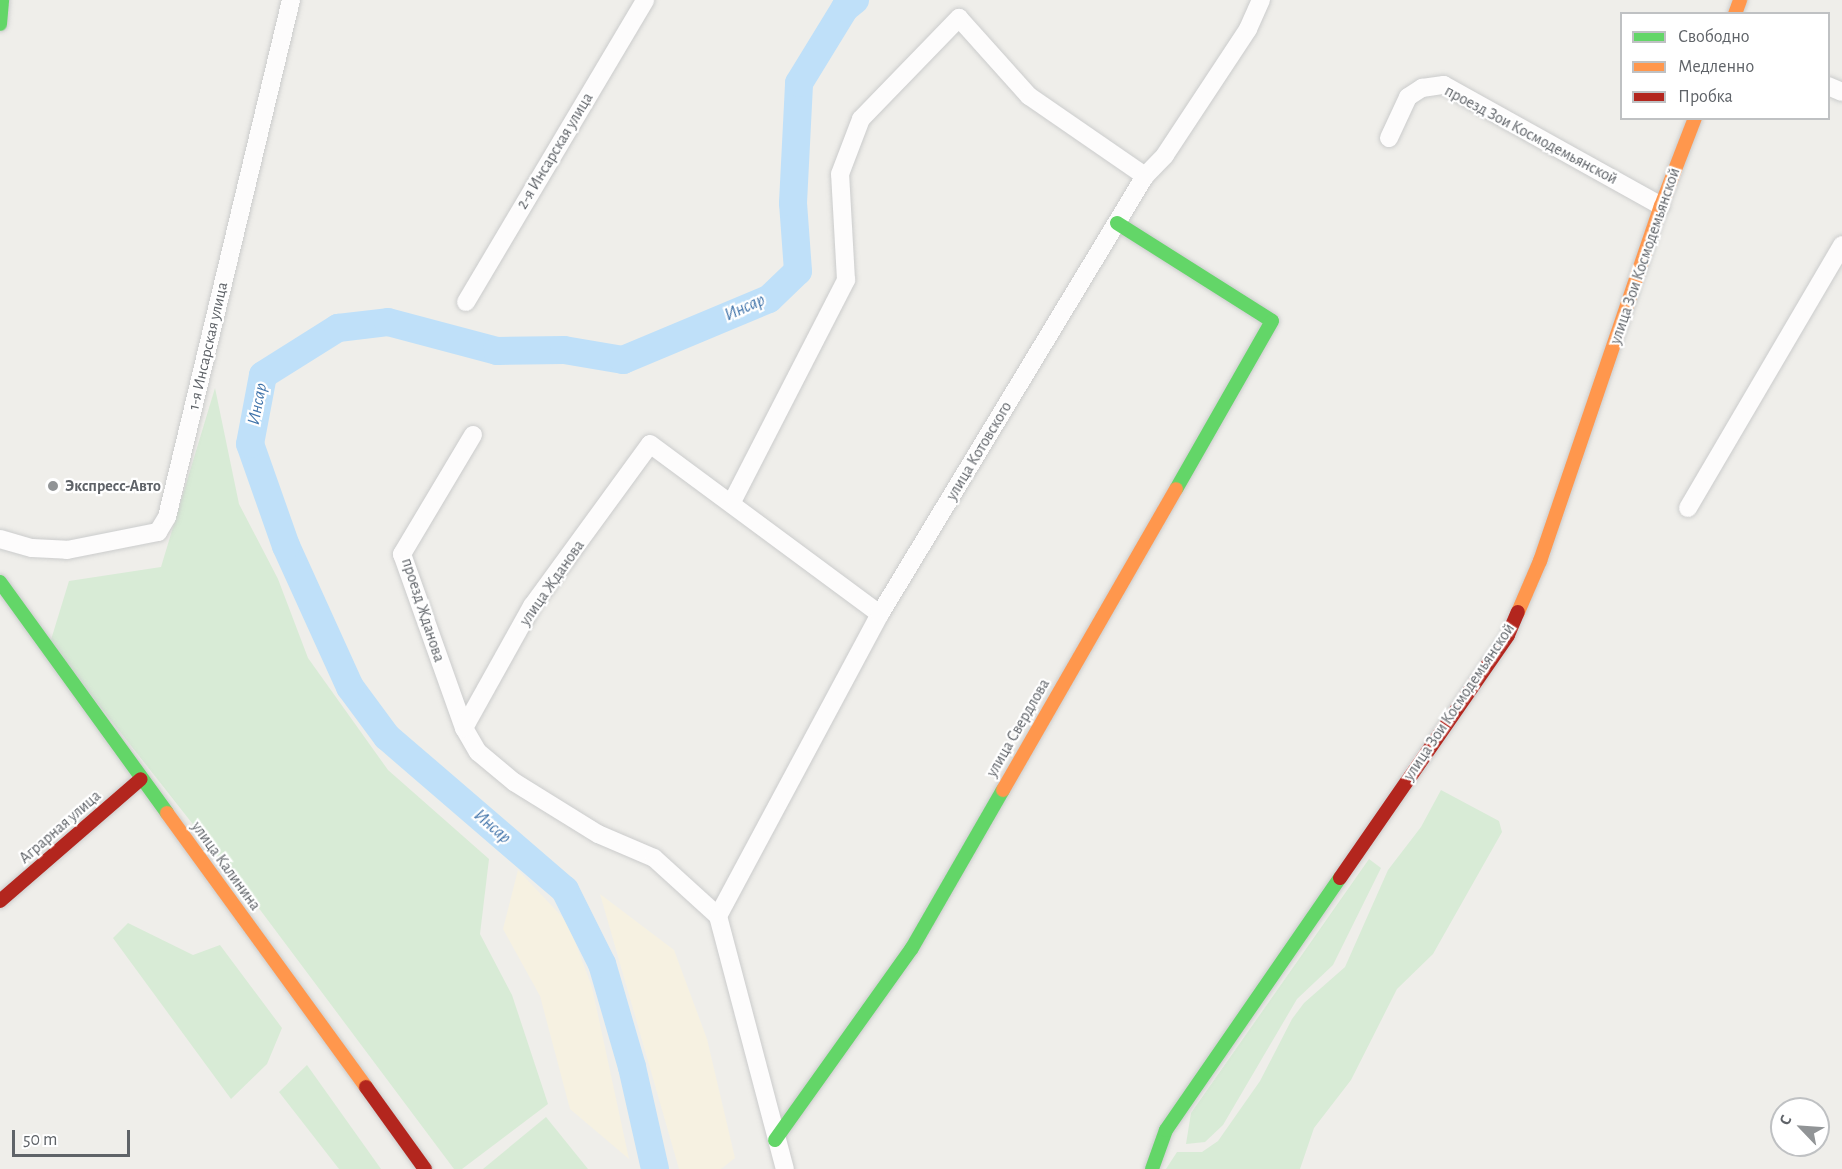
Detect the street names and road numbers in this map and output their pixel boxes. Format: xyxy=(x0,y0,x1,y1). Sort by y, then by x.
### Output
street label: проезд Зои Космодемьянской xyxy=(1441,81,1621,189)
street label: 2-я Инсарская улица xyxy=(513,89,597,213)
street label: улица Зои Космодемьянской xyxy=(1606,165,1684,347)
street label: 1-я Инсарская улица xyxy=(184,280,232,412)
street label: улица Котовского xyxy=(942,398,1016,504)
street label: улица Жданова xyxy=(515,537,589,629)
street label: проезд Жданова xyxy=(397,556,449,664)
street label: улица Зои Космодемьянской xyxy=(1399,620,1519,784)
street label: улица Свердлова xyxy=(982,676,1054,780)
street label: Аграрная улица xyxy=(15,786,105,868)
street label: улица Калинина xyxy=(187,818,265,914)

